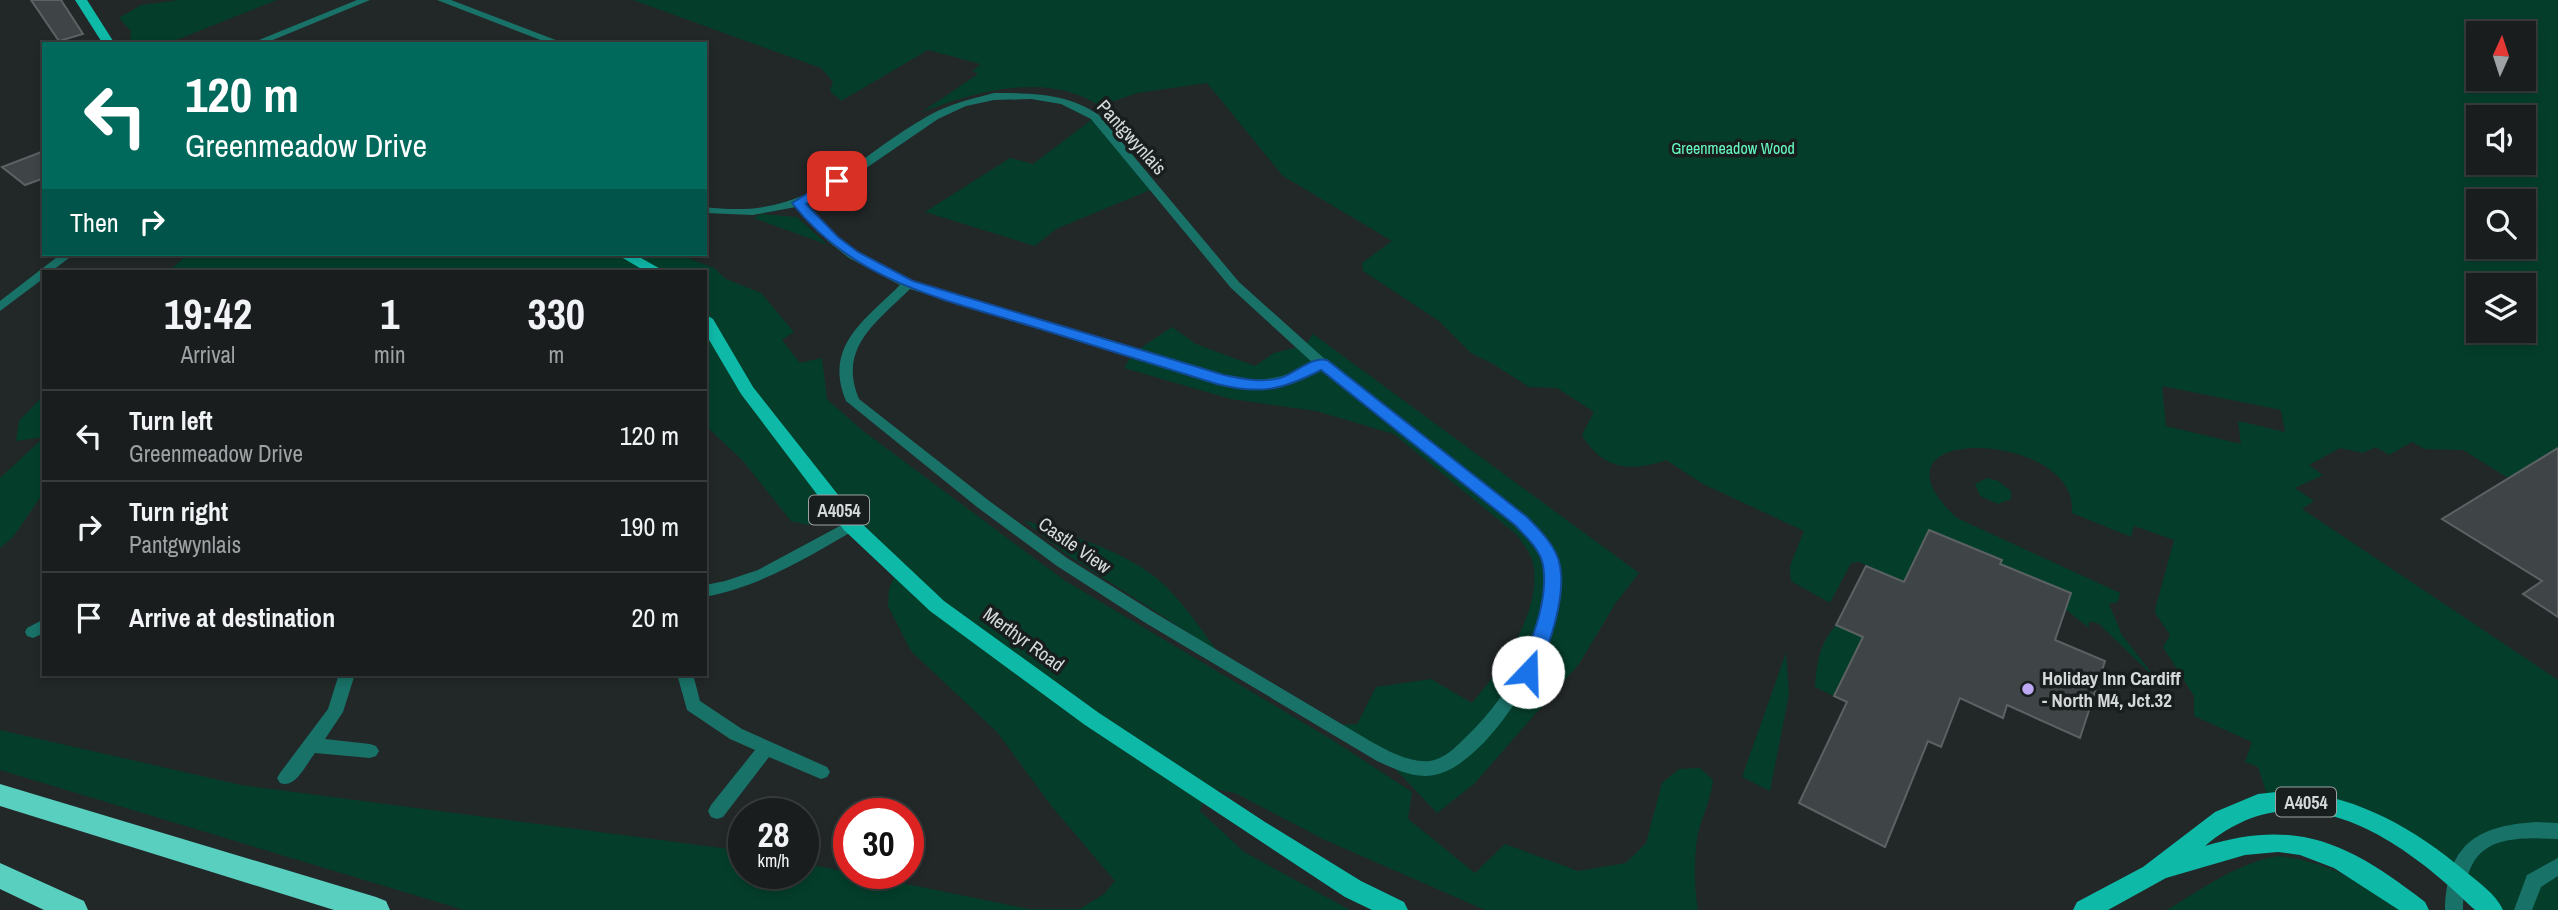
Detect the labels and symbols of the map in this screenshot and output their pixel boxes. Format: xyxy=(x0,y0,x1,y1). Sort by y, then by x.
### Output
north arrow xyxy=(2466,21,2536,91)
street label: Pantgwynlais xyxy=(1091,94,1173,180)
park label: Greenmeadow Wood xyxy=(1671,137,1795,159)
pin xyxy=(807,151,867,211)
road number: A4054 xyxy=(809,496,869,524)
street label: Castle View xyxy=(1034,511,1117,580)
street label: Merthyr Road xyxy=(978,601,1070,677)
position arrow xyxy=(1491,635,1565,709)
place label: Holiday Inn Cardiff - North M4, Jct.32 xyxy=(2042,665,2181,713)
marker: Holiday Inn Cardiff - North M4, Jct.32 xyxy=(2020,681,2036,697)
road number: A4054 xyxy=(2276,788,2336,816)
speed limit sign: 30 xyxy=(833,798,924,889)

